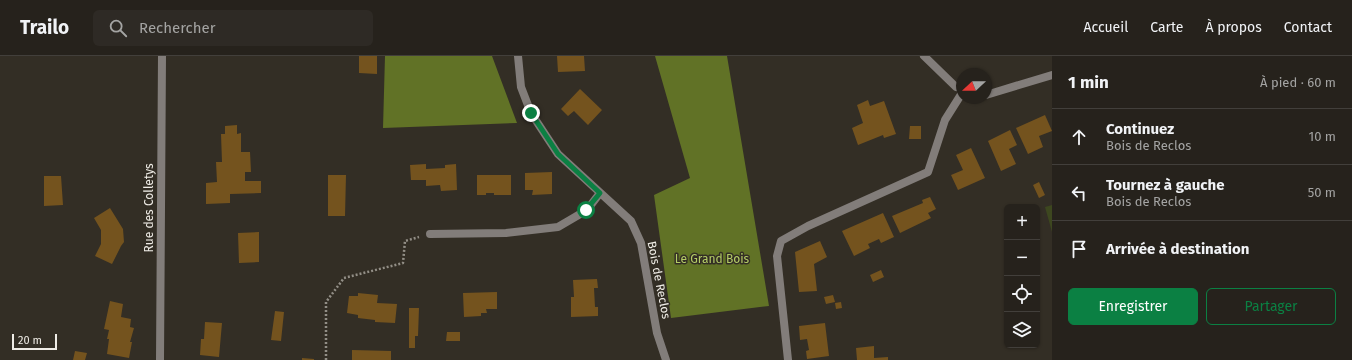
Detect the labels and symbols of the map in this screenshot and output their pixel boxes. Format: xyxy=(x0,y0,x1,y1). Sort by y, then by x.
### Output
north arrow xyxy=(956,68,992,104)
route end xyxy=(522,104,540,122)
street label: Rue des Colletys xyxy=(142,163,156,253)
route start xyxy=(577,201,595,219)
street label: Bois de Reclos xyxy=(645,240,673,320)
park label: Le Grand Bois xyxy=(675,252,750,266)
scale bar xyxy=(12,332,57,351)

